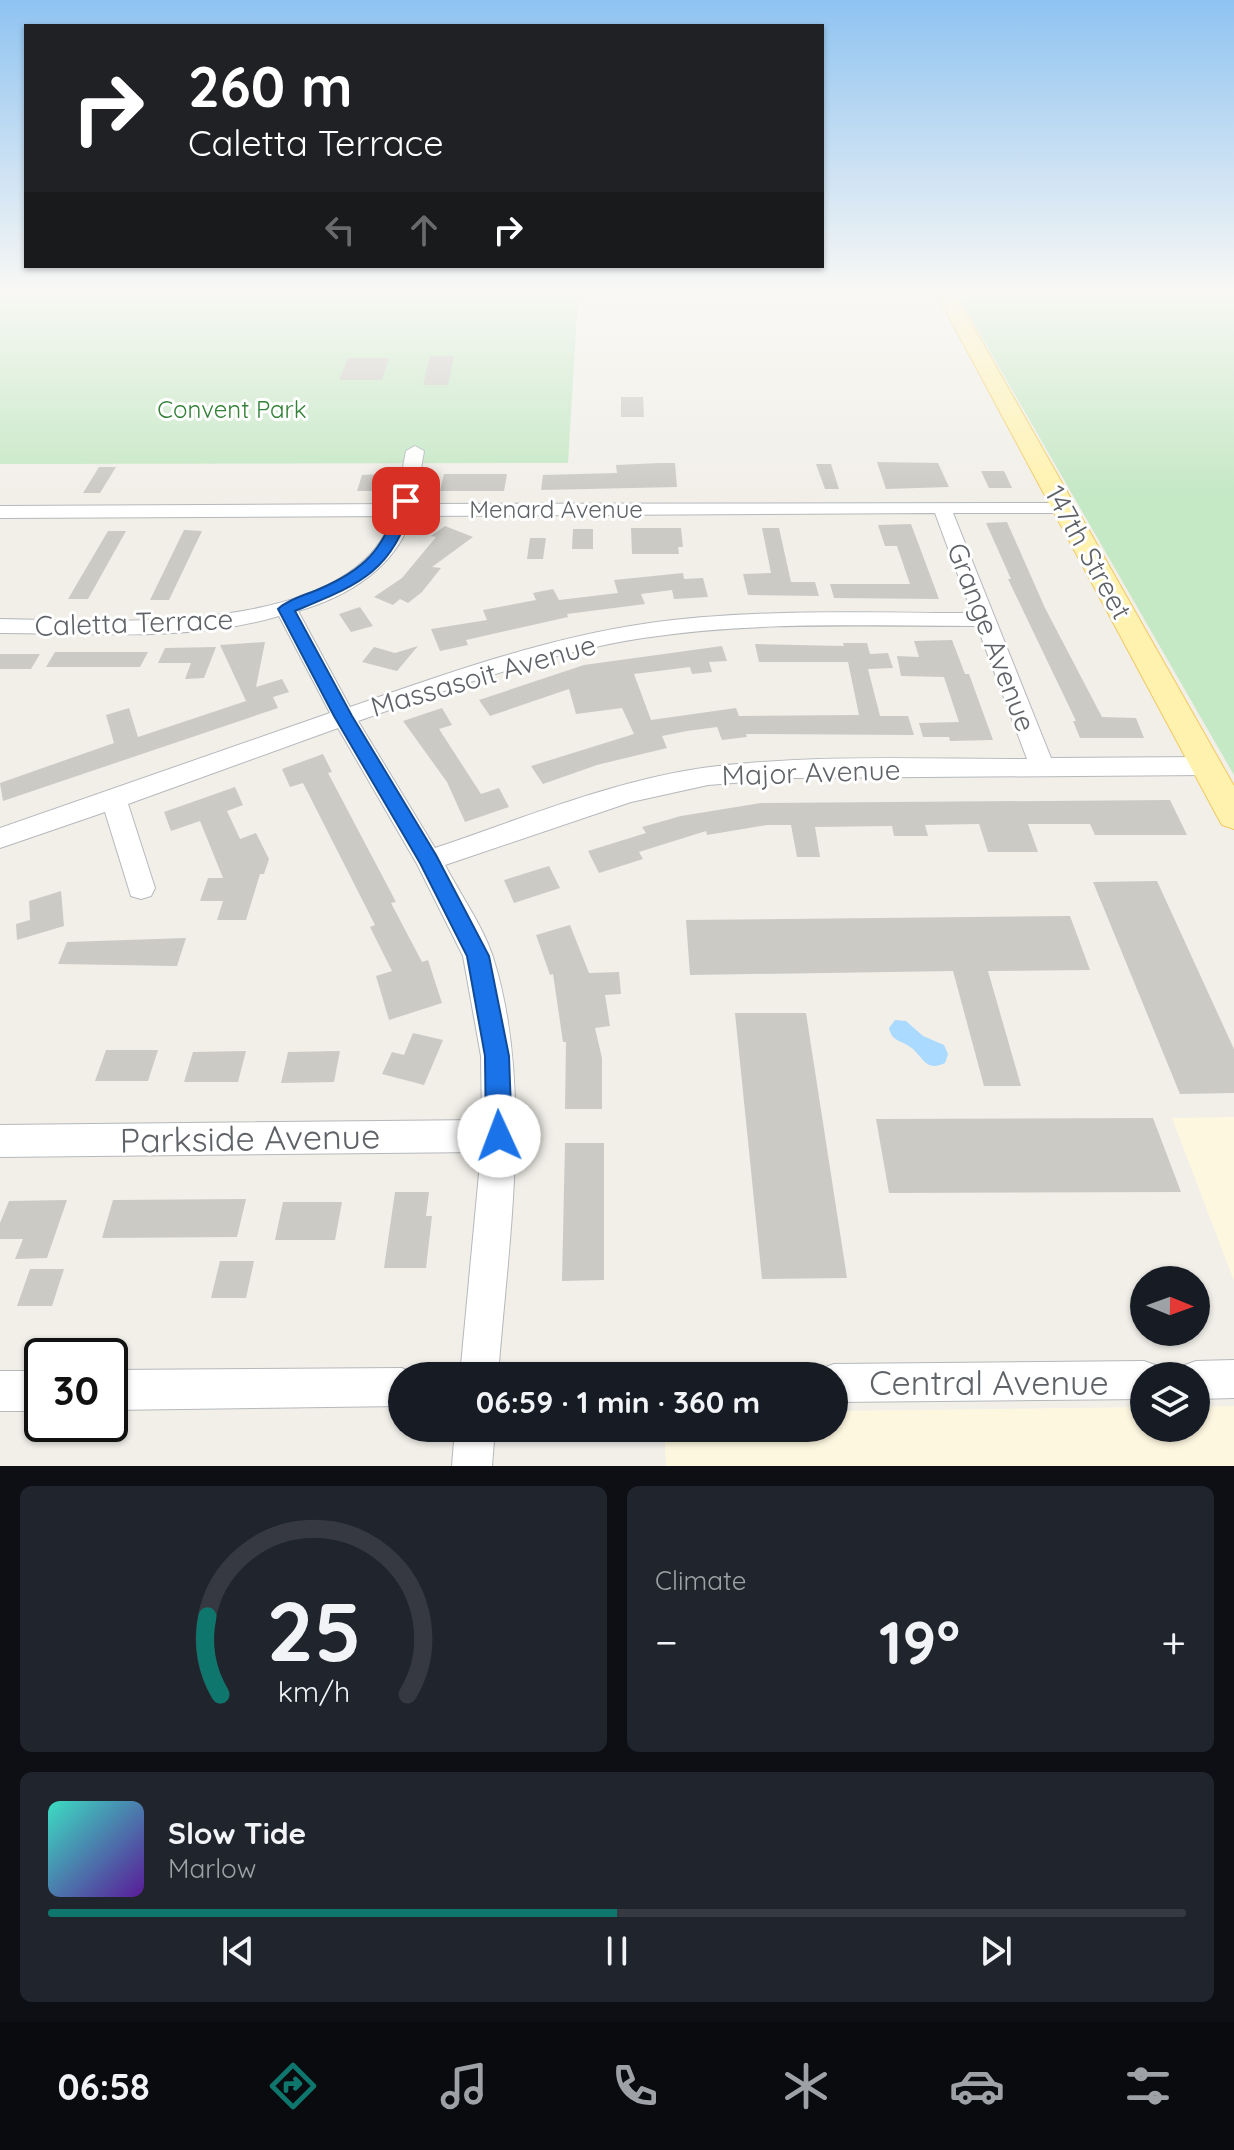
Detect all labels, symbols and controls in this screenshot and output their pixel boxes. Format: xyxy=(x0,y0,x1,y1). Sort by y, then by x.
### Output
text: 260 m xyxy=(188,51,353,121)
icon: right xyxy=(56,56,160,160)
text: Caletta Terrace xyxy=(188,120,444,165)
icon: left xyxy=(318,208,362,252)
icon: ahead xyxy=(402,208,446,252)
icon: right xyxy=(486,208,530,252)
park label: Convent Park xyxy=(157,394,307,424)
pin xyxy=(372,467,440,535)
icon: arrive xyxy=(384,479,428,523)
street label: 147th Street xyxy=(1038,479,1140,625)
street label: Menard Avenue xyxy=(469,494,643,524)
street label: Grange Avenue xyxy=(940,538,1044,736)
street label: Caletta Terrace xyxy=(34,601,234,643)
street label: Massasoit Avenue xyxy=(366,626,600,724)
street label: Major Avenue xyxy=(721,751,901,793)
position arrow xyxy=(457,1094,541,1178)
street label: Parkside Avenue xyxy=(119,1114,381,1162)
north arrow xyxy=(1130,1266,1210,1346)
map controls xyxy=(1130,1266,1210,1442)
speed limit sign: 30 xyxy=(24,1338,128,1442)
street label: Central Avenue xyxy=(869,1361,1109,1404)
button: layers xyxy=(1130,1362,1210,1442)
text: 06:59 · 1 min · 360 m xyxy=(476,1383,760,1421)
text: Climate xyxy=(655,1564,746,1597)
text: 25 xyxy=(266,1578,361,1682)
text: 19° xyxy=(879,1604,960,1679)
text: − xyxy=(655,1614,678,1669)
text: + xyxy=(1161,1614,1186,1669)
text: km/h xyxy=(277,1673,350,1709)
text: Slow Tide xyxy=(168,1814,306,1852)
text: Marlow xyxy=(168,1852,256,1885)
icon: previous xyxy=(216,1929,260,1973)
icon: pause xyxy=(595,1929,639,1973)
icon: next xyxy=(974,1929,1018,1973)
icon: directions xyxy=(265,2058,321,2114)
icon: music xyxy=(436,2058,492,2114)
icon: phone xyxy=(607,2058,663,2114)
icon: climate xyxy=(778,2058,834,2114)
icon: car xyxy=(949,2058,1005,2114)
icon: filters xyxy=(1120,2058,1176,2114)
text: 06:58 xyxy=(58,2064,150,2109)

